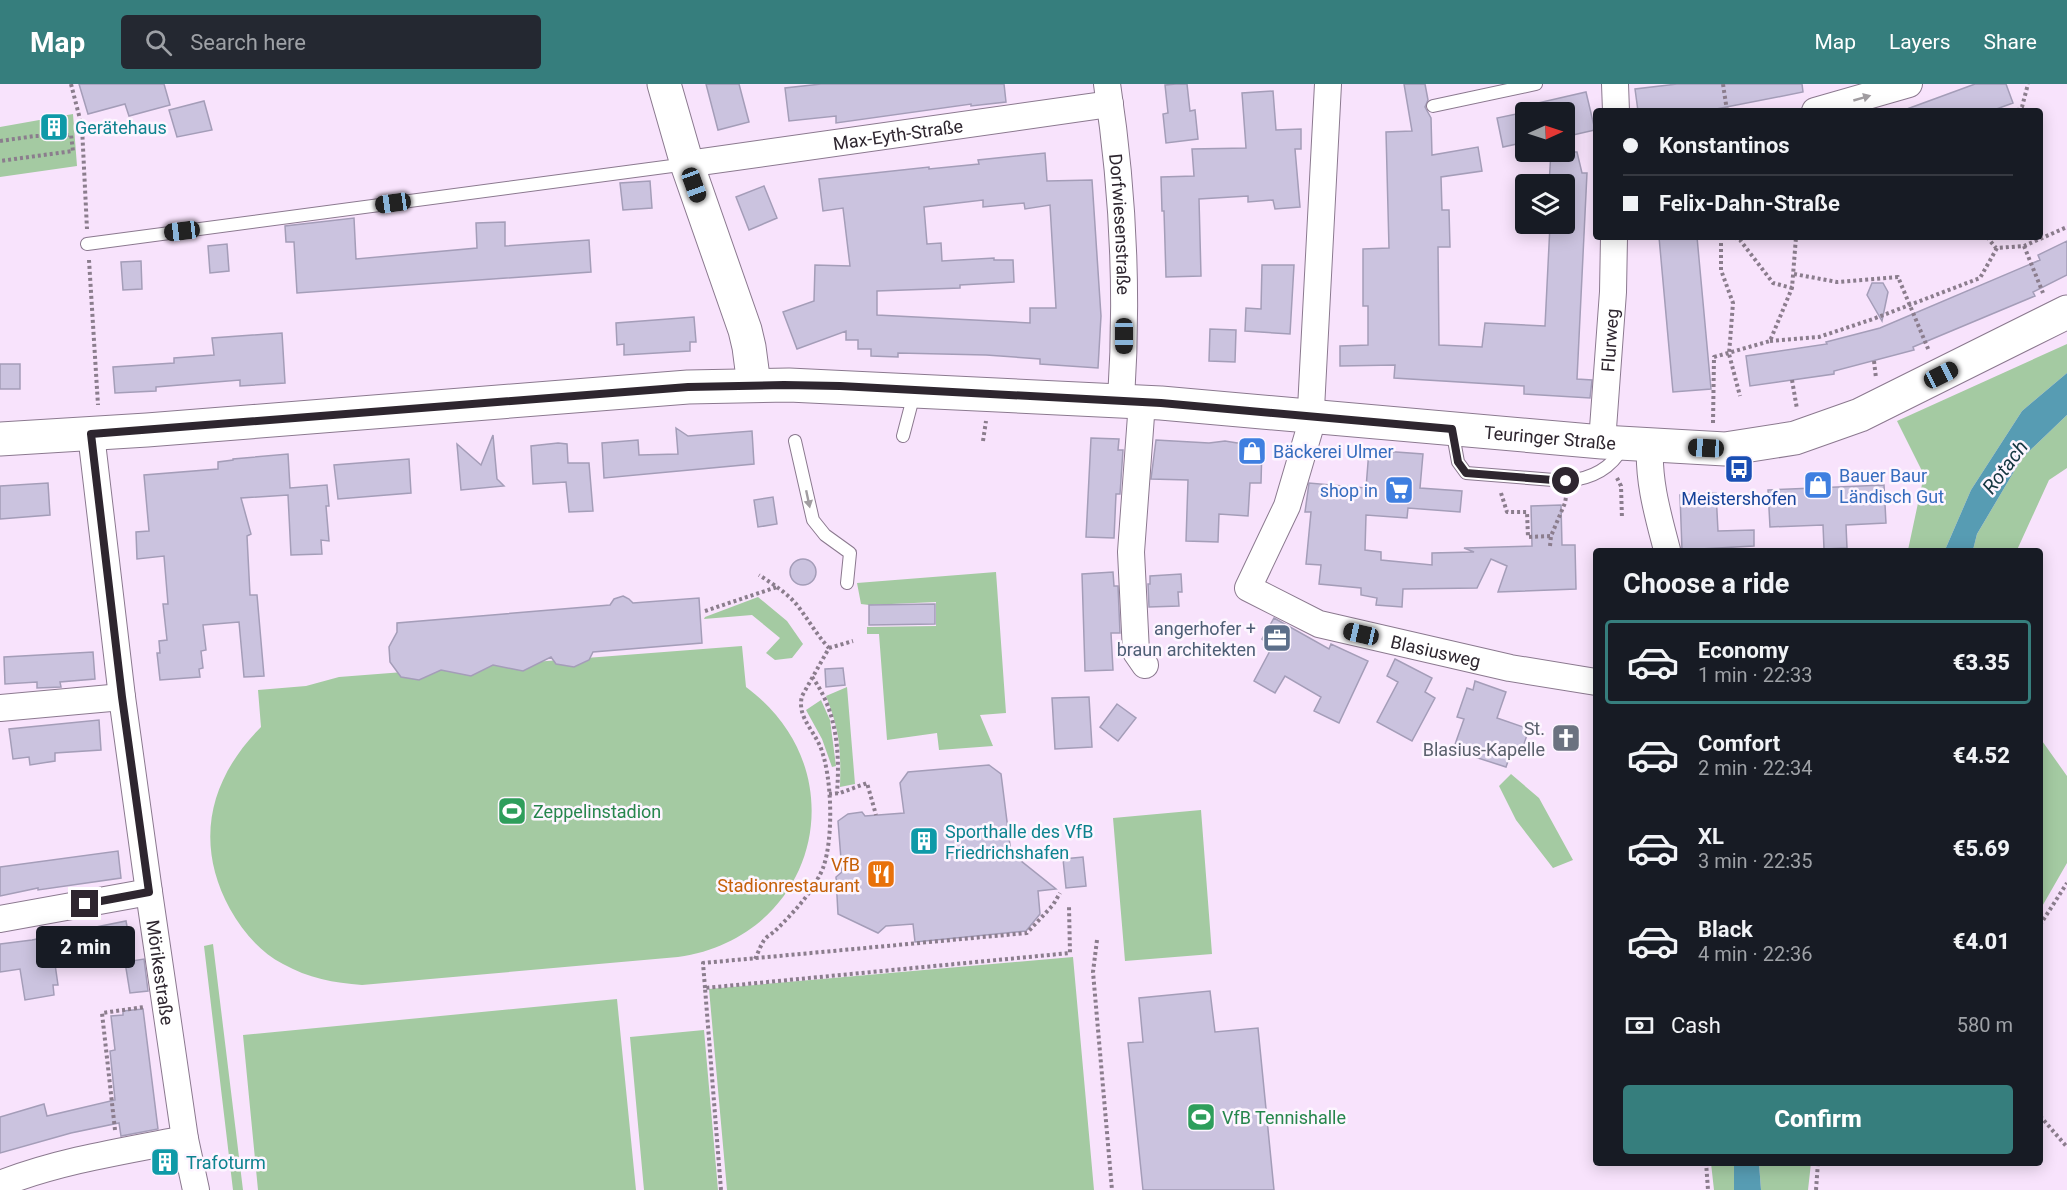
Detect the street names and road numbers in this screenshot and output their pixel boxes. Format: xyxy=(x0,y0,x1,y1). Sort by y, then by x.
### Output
street label: Max-Eyth-Straße xyxy=(831,114,964,154)
street label: Dorfwiesenstraße xyxy=(1106,152,1135,295)
street label: Flurweg xyxy=(1597,308,1622,373)
street label: Teuringer Straße xyxy=(1483,421,1617,453)
street label: Blasiusweg xyxy=(1389,630,1483,671)
street label: Mörikestraße xyxy=(143,919,179,1026)

